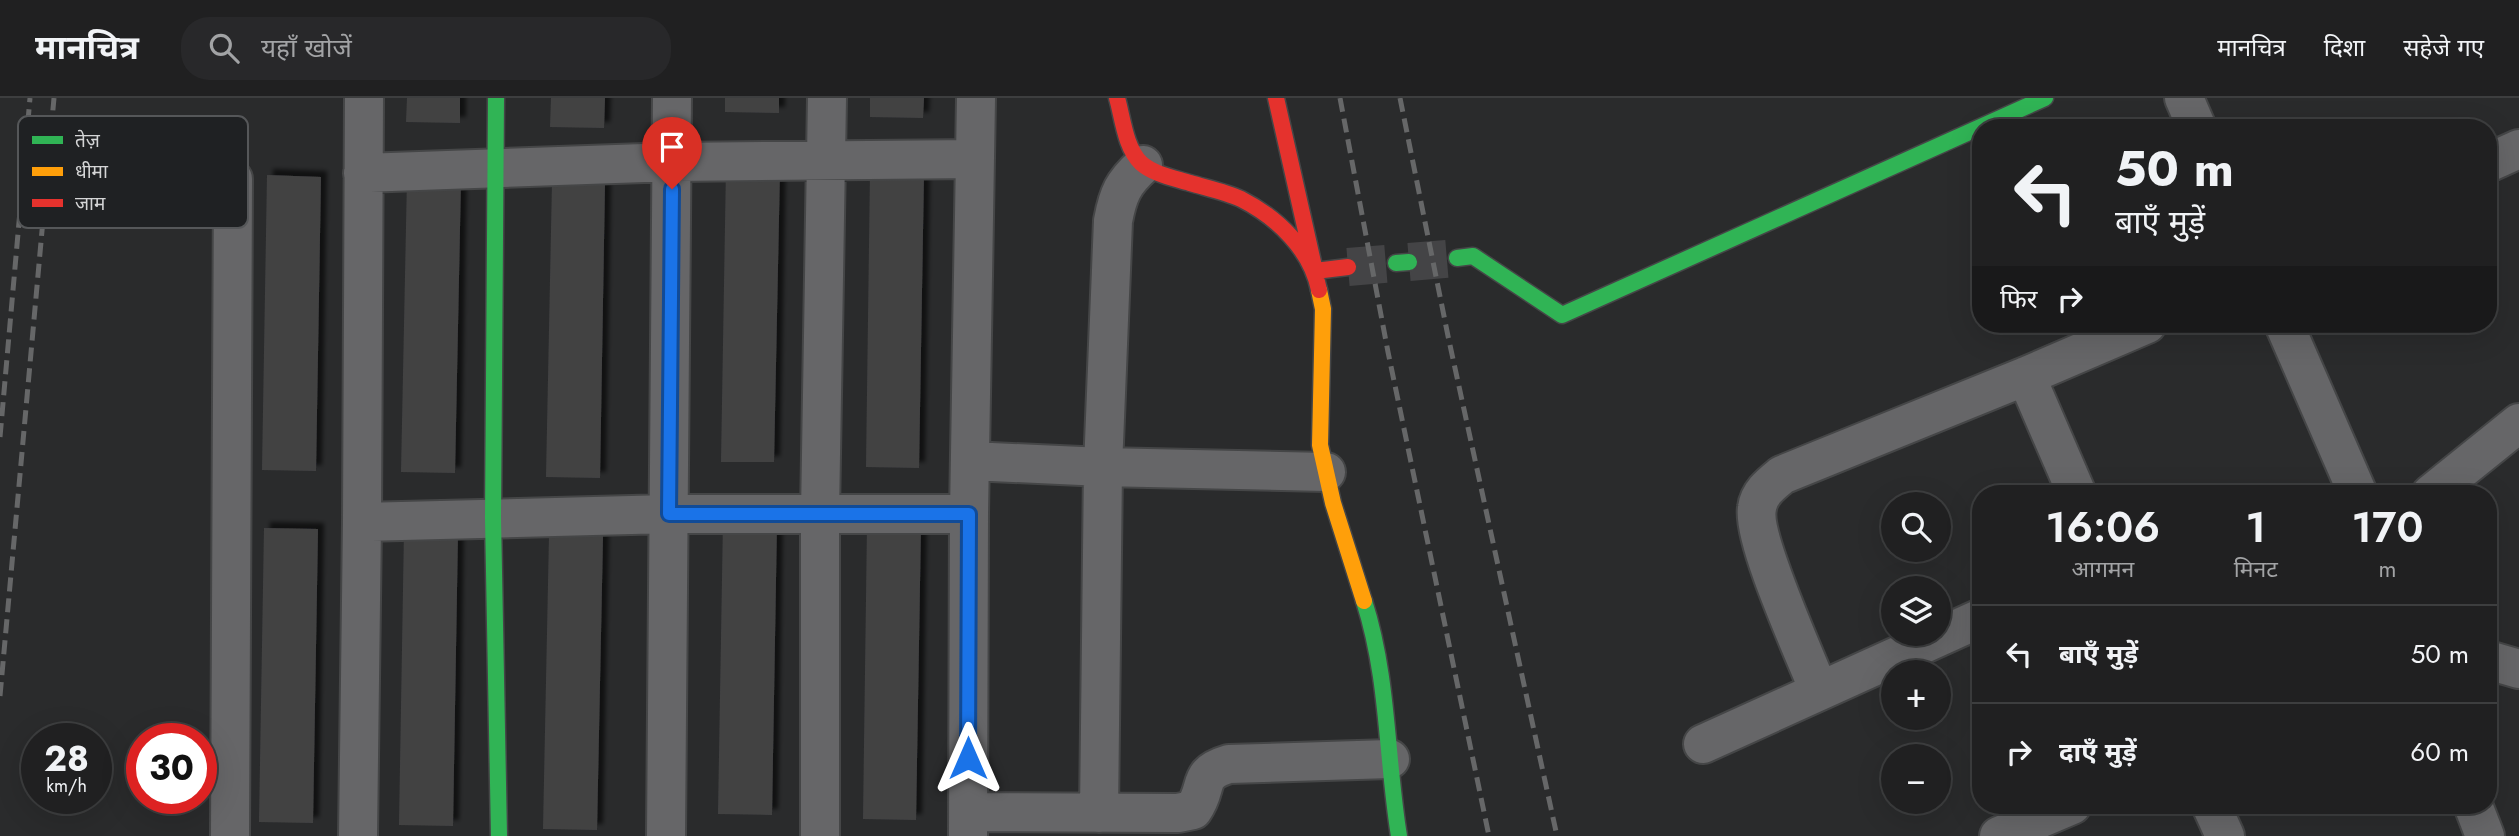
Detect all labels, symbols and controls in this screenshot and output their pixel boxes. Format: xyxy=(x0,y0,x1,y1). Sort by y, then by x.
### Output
search box xyxy=(181,17,671,80)
text: मानचित्र xyxy=(35,24,139,71)
icon: search xyxy=(205,29,243,67)
text: यहाँ खोजें xyxy=(261,29,352,67)
text: मानचित्र xyxy=(2217,30,2286,65)
text: दिशा xyxy=(2324,30,2365,65)
text: सहेजे गए xyxy=(2403,30,2484,65)
legend xyxy=(18,116,248,228)
pin xyxy=(642,117,702,189)
text: तेज़ xyxy=(75,127,101,154)
icon: arrive xyxy=(653,128,691,166)
text: 50 m xyxy=(2115,134,2234,204)
icon: left xyxy=(2000,147,2091,238)
text: धीमा xyxy=(75,158,109,185)
text: जाम xyxy=(75,190,106,217)
text: बाएँ मुड़ें xyxy=(2115,199,2205,245)
text: फिर xyxy=(2000,280,2037,318)
icon: right xyxy=(2051,280,2089,318)
map controls xyxy=(1881,492,1951,814)
button: search xyxy=(1881,492,1951,562)
text: 16:06 xyxy=(2046,497,2160,558)
text: 1 xyxy=(2246,497,2266,558)
text: 170 xyxy=(2351,497,2423,558)
text: आगमन xyxy=(2071,552,2134,586)
text: मिनट xyxy=(2234,552,2278,586)
text: m xyxy=(2378,552,2396,586)
button: layers xyxy=(1881,576,1951,646)
icon: left xyxy=(2000,635,2038,673)
text: बाएँ मुड़ें xyxy=(2059,635,2138,673)
text: 50 m xyxy=(2411,635,2469,673)
button: + xyxy=(1881,660,1951,730)
position arrow xyxy=(931,721,1005,795)
speed limit sign: 30 xyxy=(126,723,217,814)
icon: right xyxy=(2000,733,2038,771)
text: दाएँ मुड़ें xyxy=(2059,733,2137,771)
text: 60 m xyxy=(2410,733,2469,771)
text: 28 xyxy=(44,734,89,784)
button: − xyxy=(1881,744,1951,814)
text: km/h xyxy=(46,773,87,799)

